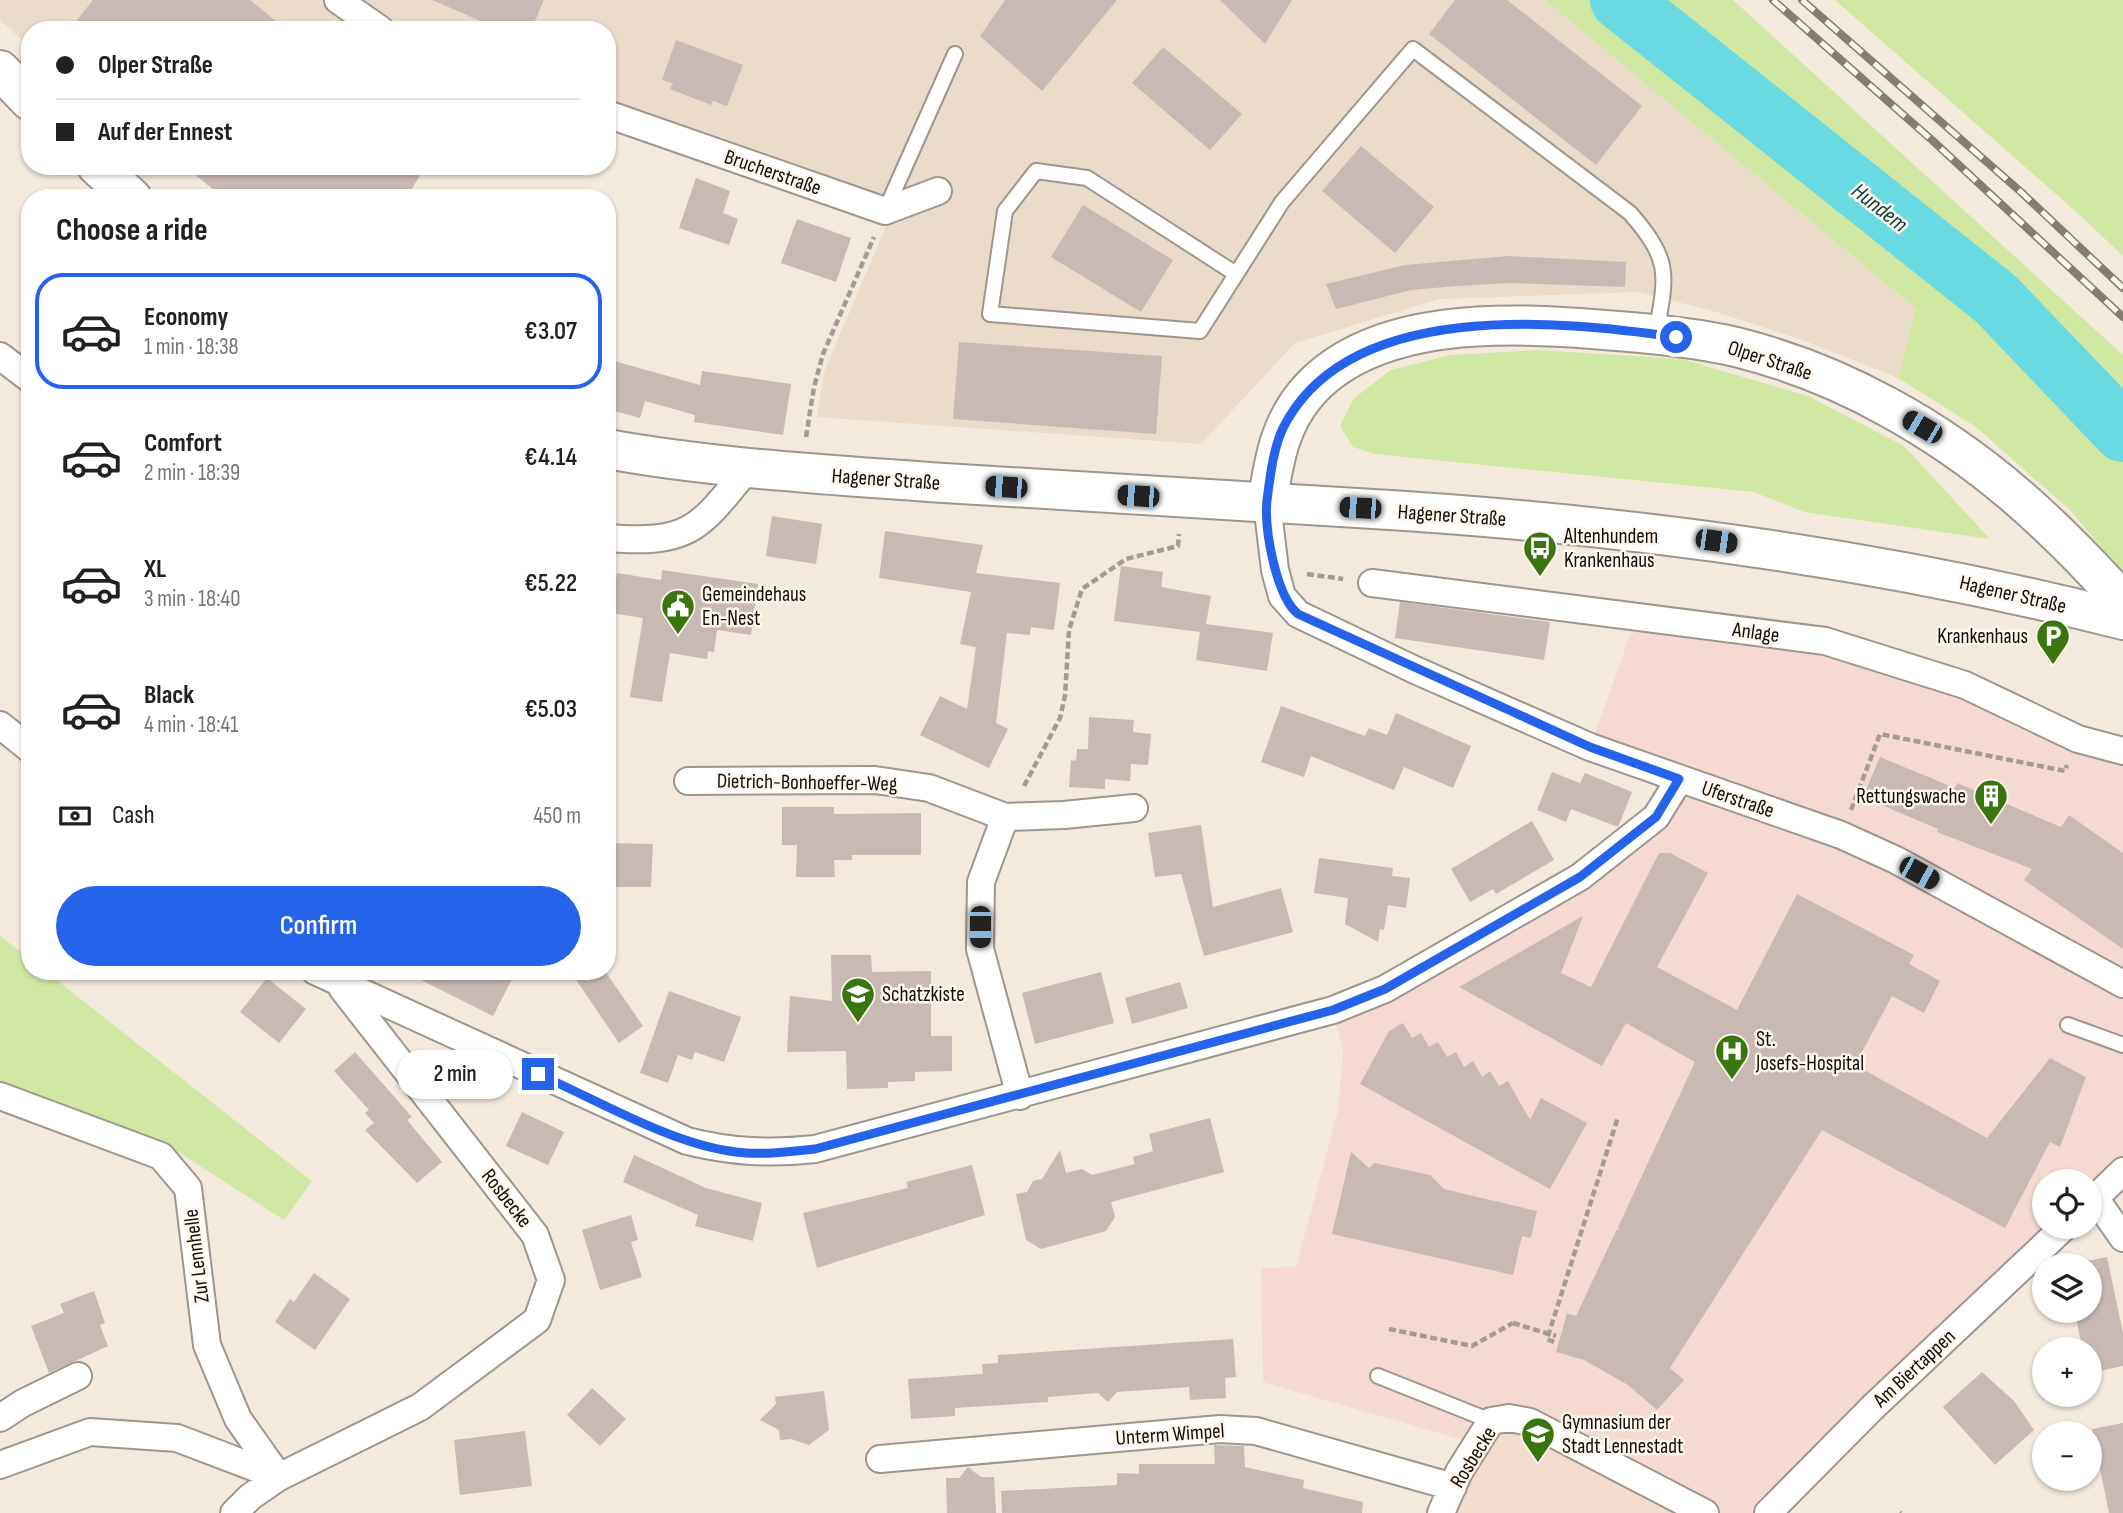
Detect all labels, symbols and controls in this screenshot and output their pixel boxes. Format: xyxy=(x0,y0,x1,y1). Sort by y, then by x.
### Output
text: Olper Straße xyxy=(98,50,213,81)
text: Auf der Ennest xyxy=(98,117,232,148)
street label: Brucherstraße xyxy=(721,144,825,201)
water label: Hundem xyxy=(1846,177,1913,239)
text: Choose a ride xyxy=(56,211,208,250)
icon: car xyxy=(60,300,123,363)
text: Economy xyxy=(144,302,228,333)
text: €3.07 xyxy=(524,316,577,347)
route start xyxy=(1660,321,1692,353)
text: 1 min · 18:38 xyxy=(144,333,239,361)
street label: Olper Straße xyxy=(1725,335,1815,386)
car xyxy=(1899,407,1946,447)
icon: car xyxy=(60,426,123,489)
text: Comfort xyxy=(144,428,222,459)
text: €4.14 xyxy=(524,442,577,473)
text: 2 min · 18:39 xyxy=(144,459,240,487)
street label: Hagener Straße xyxy=(831,463,941,496)
car xyxy=(985,475,1028,499)
car xyxy=(1117,484,1160,508)
car xyxy=(1339,496,1382,520)
street label: Hagener Straße xyxy=(1397,499,1507,532)
place label: Altenhundem Krankenhaus xyxy=(1563,524,1658,573)
car xyxy=(1694,528,1739,554)
bus stop icon: Altenhundem Krankenhaus xyxy=(1521,529,1559,578)
icon: car xyxy=(60,552,123,615)
text: XL xyxy=(144,554,166,585)
text: €5.22 xyxy=(524,568,577,599)
street label: Hagener Straße xyxy=(1957,570,2069,619)
place label: Gemeindehaus En-Nest xyxy=(702,582,806,631)
text: 3 min · 18:40 xyxy=(144,585,240,613)
public building icon: Gemeindehaus En-Nest xyxy=(659,587,697,636)
street label: Anlage xyxy=(1730,617,1781,648)
parking icon: Krankenhaus xyxy=(2034,617,2072,666)
place label: Krankenhaus xyxy=(1937,624,2028,649)
icon: car xyxy=(60,678,123,741)
text: Black xyxy=(144,680,194,711)
text: €5.03 xyxy=(524,694,577,725)
text: 4 min · 18:41 xyxy=(144,711,238,739)
street label: Dietrich-Bonhoeffer-Weg xyxy=(717,768,897,797)
street label: Uferstraße xyxy=(1698,775,1777,824)
building icon: Rettungswache xyxy=(1972,777,2010,826)
place label: Rettungswache xyxy=(1856,784,1966,809)
icon: cash xyxy=(56,797,94,835)
text: Cash xyxy=(112,800,155,831)
text: 450 m xyxy=(533,802,581,830)
car xyxy=(1896,854,1943,892)
button: Confirm xyxy=(56,886,581,966)
car xyxy=(970,906,991,948)
school or university icon: Schatzkiste xyxy=(839,975,877,1024)
place label: Schatzkiste xyxy=(882,982,965,1007)
place label: St. Josefs-Hospital xyxy=(1755,1027,1864,1076)
hospital icon: St. Josefs-Hospital xyxy=(1713,1032,1751,1081)
callout: 2 min xyxy=(398,1050,514,1098)
route end xyxy=(522,1058,554,1090)
text: 2 min xyxy=(433,1060,477,1088)
street label: Rosbecke xyxy=(476,1164,537,1233)
map controls xyxy=(2032,1169,2102,1491)
button: locate xyxy=(2032,1169,2102,1239)
street label: Zur Lennhelle xyxy=(178,1208,215,1304)
button: layers xyxy=(2032,1253,2102,1323)
street label: Am Biertappen xyxy=(1867,1324,1961,1413)
button: + xyxy=(2032,1337,2102,1407)
place label: Gymnasium der Stadt Lennestadt xyxy=(1562,1410,1683,1459)
school or university icon: Gymnasium der Stadt Lennestadt xyxy=(1519,1415,1557,1464)
street label: Unterm Wimpel xyxy=(1115,1418,1225,1451)
button: − xyxy=(2032,1421,2102,1491)
street label: Rosbecke xyxy=(1445,1422,1502,1492)

